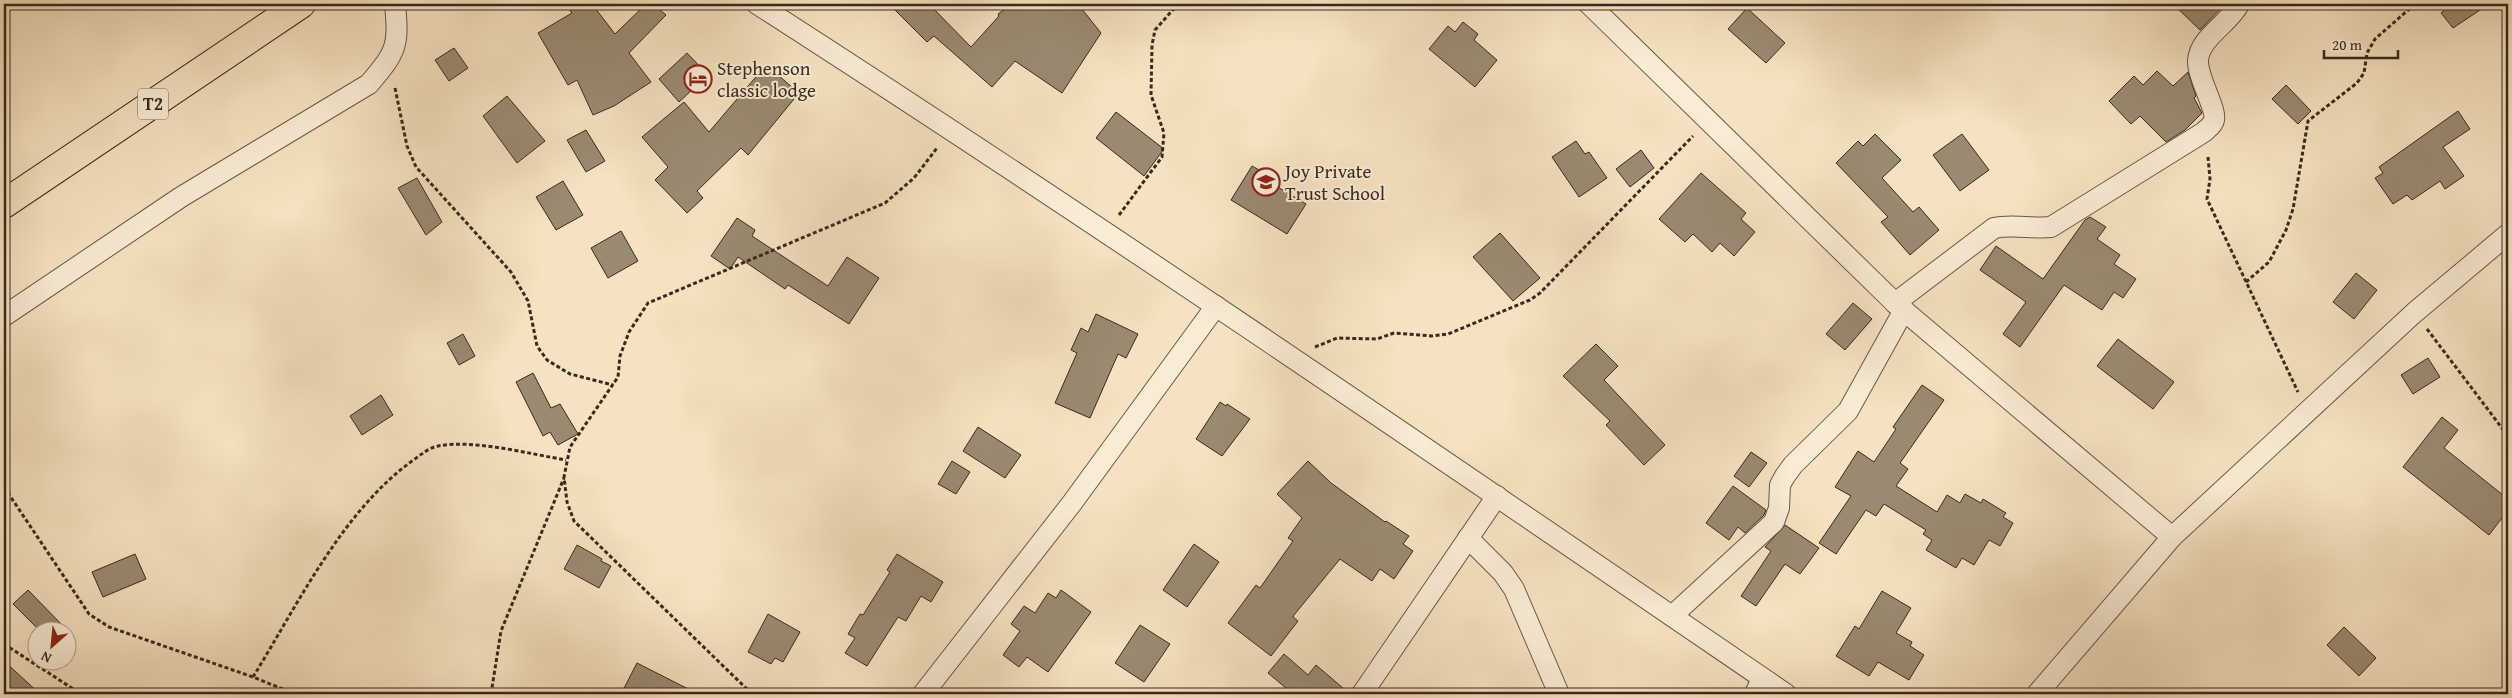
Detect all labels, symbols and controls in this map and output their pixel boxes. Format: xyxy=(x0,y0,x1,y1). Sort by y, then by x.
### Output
scale bar xyxy=(2324,28,2398,60)
text: 20 m xyxy=(2332,34,2363,55)
place label: Stephenson classic lodge xyxy=(717,54,816,104)
hotel icon: Stephenson classic lodge xyxy=(683,64,713,94)
road number: T2 xyxy=(138,88,168,120)
place label: Joy Private Trust School xyxy=(1283,157,1385,207)
school or university icon: Joy Private Trust School xyxy=(1251,167,1281,197)
north arrow xyxy=(28,620,78,670)
text: N xyxy=(37,646,55,669)

